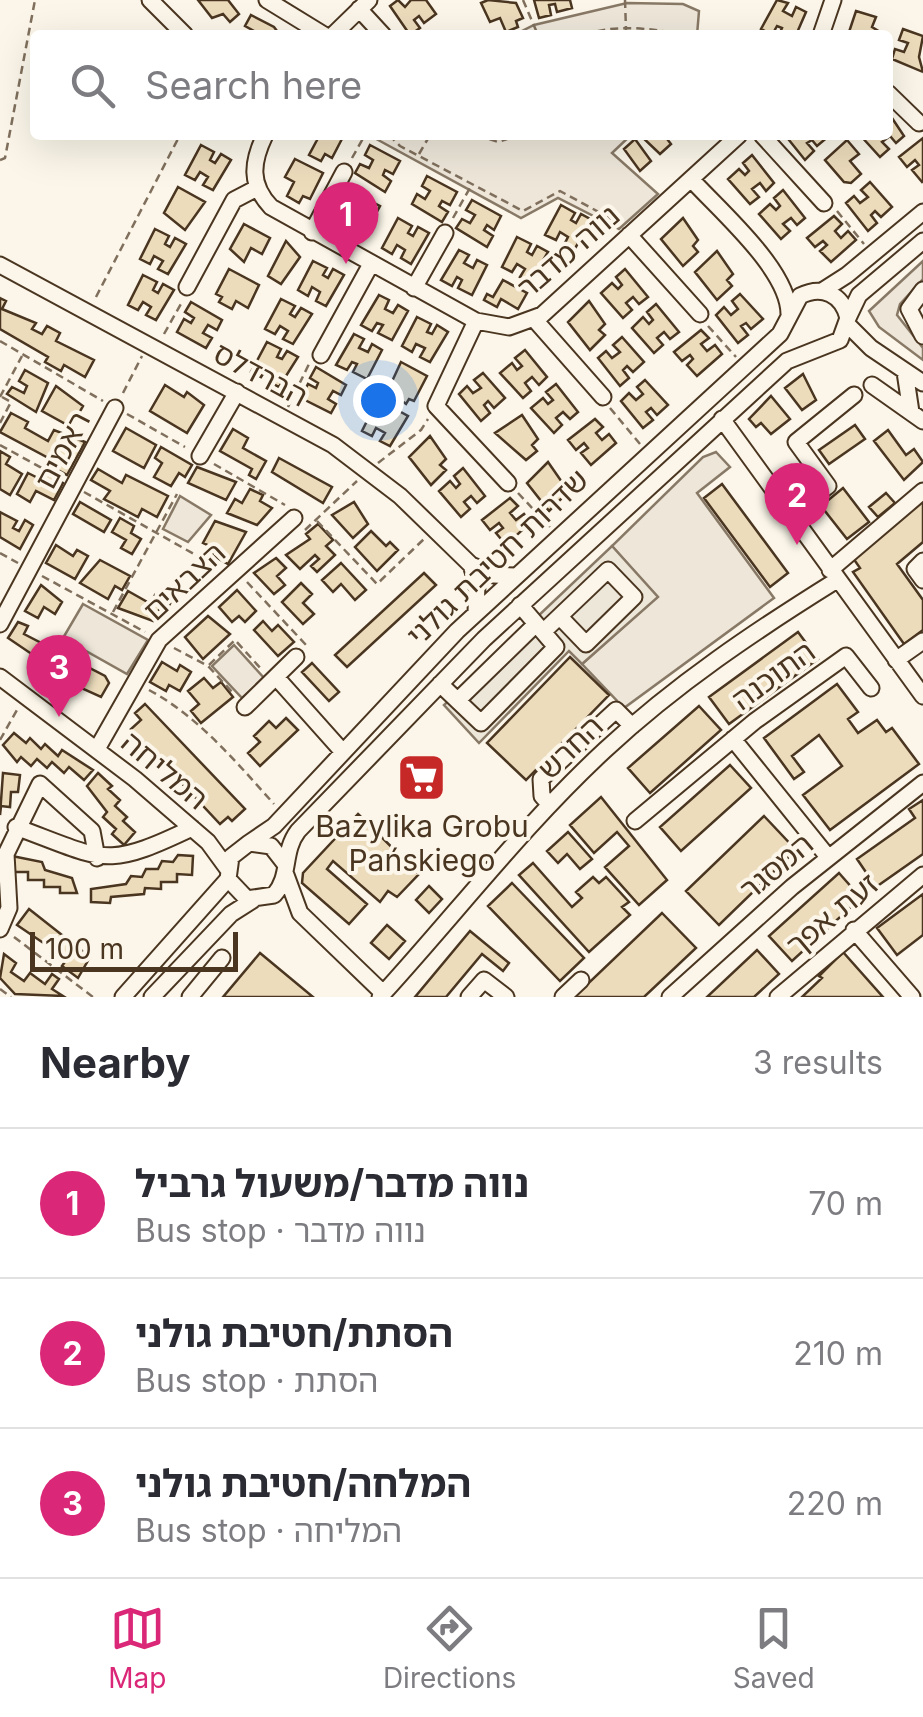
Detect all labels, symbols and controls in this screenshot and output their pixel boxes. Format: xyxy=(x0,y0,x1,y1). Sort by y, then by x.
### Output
search box xyxy=(30,30,893,140)
icon: search xyxy=(65,58,120,113)
text: Search here xyxy=(145,62,362,108)
pin: 1 xyxy=(314,182,378,264)
street label: נווה מדבר xyxy=(510,197,626,305)
street label: הברדלס xyxy=(208,334,314,414)
your location xyxy=(353,375,404,426)
street label: ראמים xyxy=(27,405,97,495)
street label: שדרות חטיבת גולני xyxy=(399,461,595,653)
pin: 2 xyxy=(764,462,830,545)
street label: הצבאים xyxy=(136,534,232,628)
street label: התוכנה xyxy=(724,633,822,717)
pin: 3 xyxy=(27,634,92,717)
street label: החרש xyxy=(530,708,610,786)
street label: המליחה xyxy=(115,724,215,816)
supermarket icon: Bazylika Grobu Pańskiego xyxy=(396,751,448,803)
place label: Bazylika Grobu Pańskiego xyxy=(315,808,529,878)
street label: המסגר xyxy=(732,825,820,907)
street label: זעת אפך xyxy=(779,865,885,963)
scale bar xyxy=(30,927,238,971)
text: 100 m xyxy=(45,932,124,966)
text: Nearby xyxy=(40,1037,191,1088)
text: 3 results xyxy=(753,1043,883,1082)
text: נווה מדבר/משעול גרביל xyxy=(135,1160,529,1206)
text: 1 xyxy=(66,1184,79,1223)
text: 70 m xyxy=(808,1184,883,1223)
text: Bus stop · נווה מדבר xyxy=(135,1211,426,1250)
text: הסתת/חטיבת גולני xyxy=(135,1310,453,1356)
text: 2 xyxy=(62,1334,83,1373)
text: 210 m xyxy=(793,1334,883,1373)
text: Bus stop · הסתת xyxy=(135,1361,378,1400)
text: המלחה/חטיבת גולני xyxy=(135,1460,471,1506)
text: 3 xyxy=(62,1484,83,1523)
text: 220 m xyxy=(787,1484,883,1523)
text: Bus stop · המליחה xyxy=(135,1511,402,1550)
tab: Map xyxy=(108,1601,166,1695)
tab: Directions xyxy=(383,1601,516,1695)
tab: Saved xyxy=(733,1601,815,1695)

